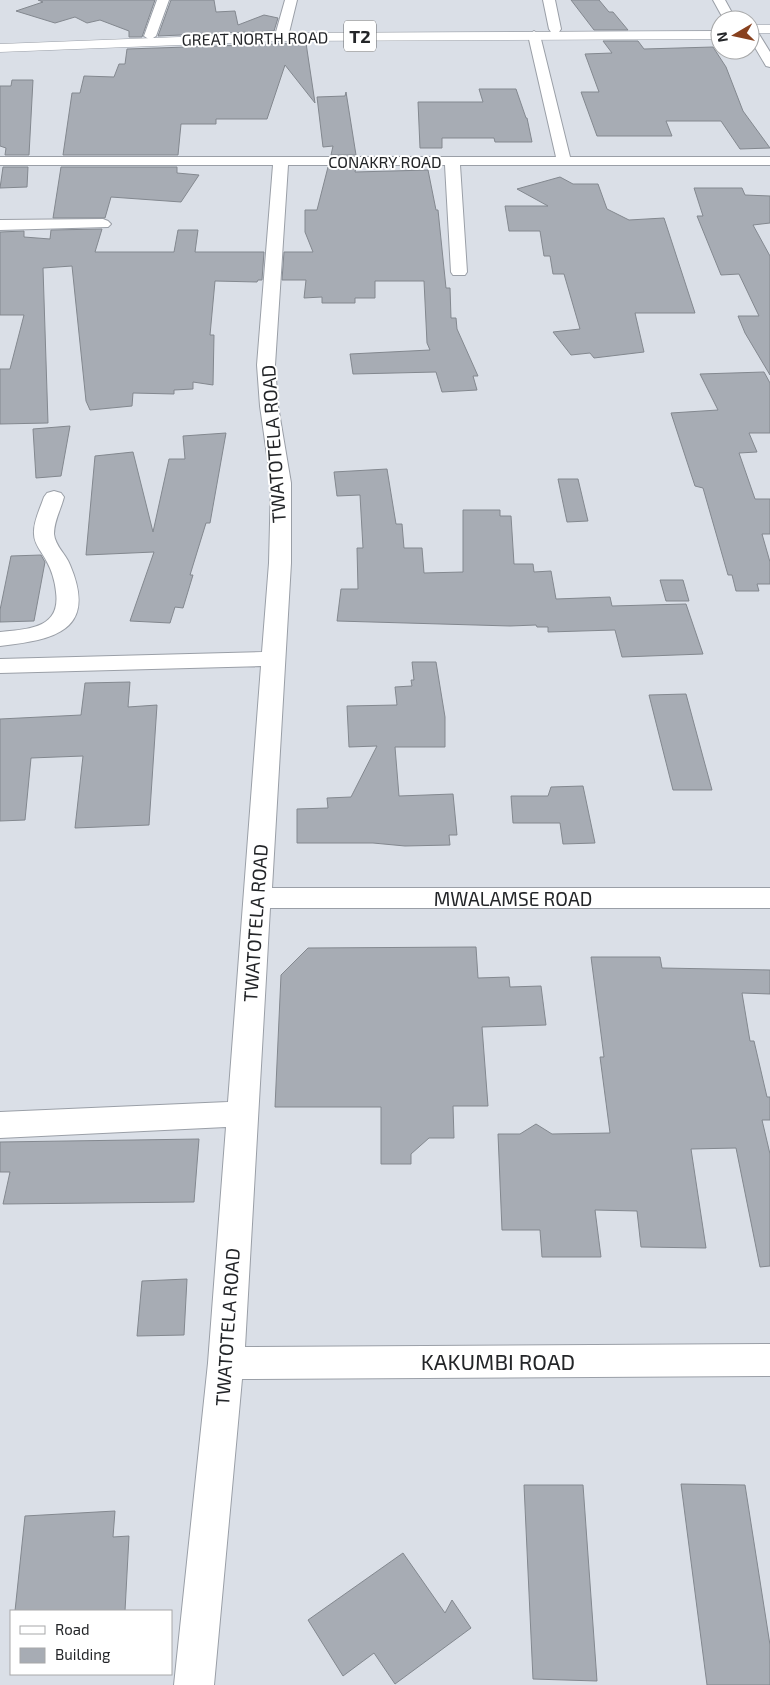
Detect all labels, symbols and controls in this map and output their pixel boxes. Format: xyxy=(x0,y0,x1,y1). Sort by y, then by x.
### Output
north arrow xyxy=(710,10,760,60)
road number: T2 xyxy=(344,20,376,52)
street label: GREAT NORTH ROAD xyxy=(181,27,329,49)
text: N xyxy=(712,31,731,43)
street label: CONAKRY ROAD xyxy=(328,152,442,171)
street label: TWATOTELA ROAD xyxy=(256,364,290,524)
street label: TWATOTELA ROAD xyxy=(238,843,272,1003)
street label: MWALAMSE ROAD xyxy=(434,887,592,910)
street label: TWATOTELA ROAD xyxy=(210,1247,244,1407)
street label: KAKUMBI ROAD xyxy=(421,1348,575,1374)
legend xyxy=(10,1610,172,1675)
text: Road xyxy=(55,1620,90,1638)
text: Building xyxy=(55,1645,111,1663)

